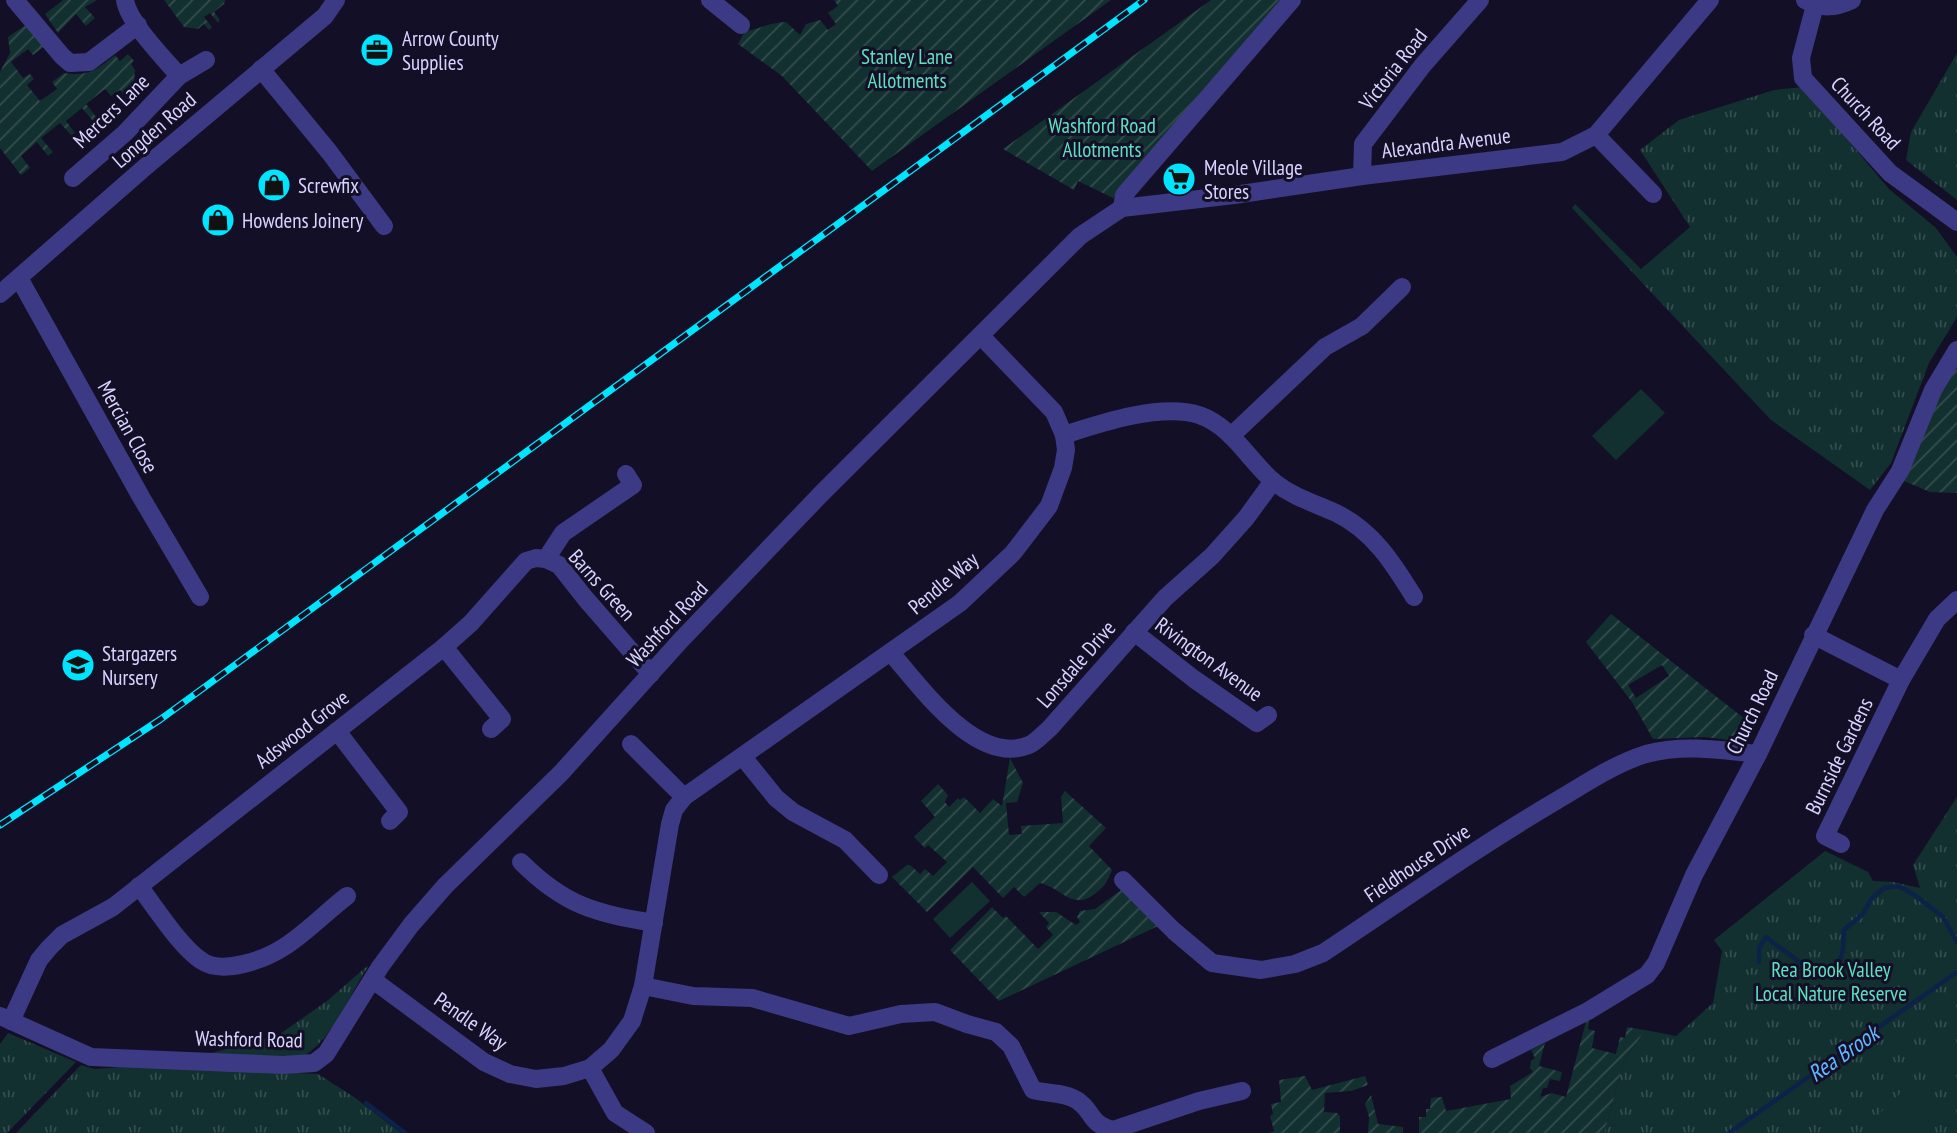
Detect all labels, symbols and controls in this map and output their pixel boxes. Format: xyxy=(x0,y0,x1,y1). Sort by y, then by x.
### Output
street label: Victoria Road xyxy=(1352,23,1433,116)
place label: Arrow County Supplies xyxy=(402,25,499,76)
office icon: Arrow County Supplies xyxy=(358,31,396,69)
park label: Stanley Lane Allotments xyxy=(861,43,953,94)
street label: Mercers Lane xyxy=(67,68,155,154)
street label: Church Road xyxy=(1825,71,1907,155)
street label: Longden Road xyxy=(106,86,202,174)
park label: Washford Road Allotments xyxy=(1048,112,1156,163)
street label: Alexandra Avenue xyxy=(1380,122,1512,164)
place label: Meole Village Stores xyxy=(1204,154,1303,205)
supermarket icon: Meole Village Stores xyxy=(1160,160,1198,198)
shop icon: Screwfix xyxy=(255,166,293,204)
place label: Screwfix xyxy=(298,172,359,199)
shop icon: Howdens Joinery xyxy=(199,201,237,239)
place label: Howdens Joinery xyxy=(242,207,363,234)
street label: Mercian Close xyxy=(92,376,164,478)
street label: Barns Green xyxy=(563,544,641,626)
street label: Pendle Way xyxy=(902,546,984,620)
street label: Washford Road xyxy=(620,575,714,673)
street label: Rivington Avenue xyxy=(1150,611,1268,707)
street label: Lonsdale Drive xyxy=(1031,615,1121,713)
place label: Stargazers Nursery xyxy=(102,640,177,691)
school or university icon: Stargazers Nursery xyxy=(59,646,97,684)
street label: Church Road xyxy=(1720,665,1784,759)
street label: Adswood Grove xyxy=(250,684,354,774)
street label: Burnside Gardens xyxy=(1799,693,1879,819)
street label: Fieldhouse Drive xyxy=(1359,818,1475,908)
park label: Rea Brook Valley Local Nature Reserve xyxy=(1755,956,1907,1007)
street label: Pendle Way xyxy=(429,986,513,1056)
water label: Rea Brook xyxy=(1802,1017,1886,1088)
street label: Washford Road xyxy=(195,1025,303,1053)

